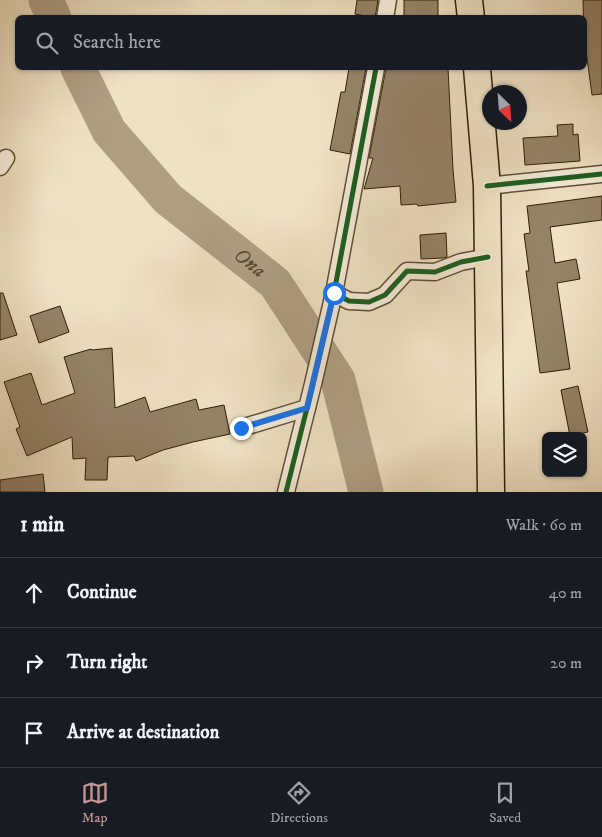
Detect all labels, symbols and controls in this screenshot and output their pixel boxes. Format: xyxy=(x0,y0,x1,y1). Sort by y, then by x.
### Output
search box xyxy=(15,15,587,70)
icon: search xyxy=(33,29,61,57)
text: Search here xyxy=(73,31,161,54)
north arrow xyxy=(482,85,527,130)
water label: Ona xyxy=(228,242,271,284)
route start xyxy=(323,282,346,305)
route end xyxy=(230,417,253,440)
map controls xyxy=(542,432,587,477)
button: layers xyxy=(542,432,587,477)
text: 1 min xyxy=(20,512,64,538)
text: Walk · 60 m xyxy=(506,515,582,535)
icon: ahead xyxy=(20,579,48,607)
text: Continue xyxy=(67,581,137,604)
text: 40 m xyxy=(549,583,582,603)
icon: right xyxy=(20,649,48,677)
text: Turn right xyxy=(67,651,147,674)
text: 20 m xyxy=(550,653,582,673)
icon: arrive xyxy=(20,719,48,747)
text: Arrive at destination xyxy=(67,721,219,744)
tab: Map xyxy=(81,779,109,827)
tab: Directions xyxy=(270,779,328,827)
tab: Saved xyxy=(489,779,521,827)

